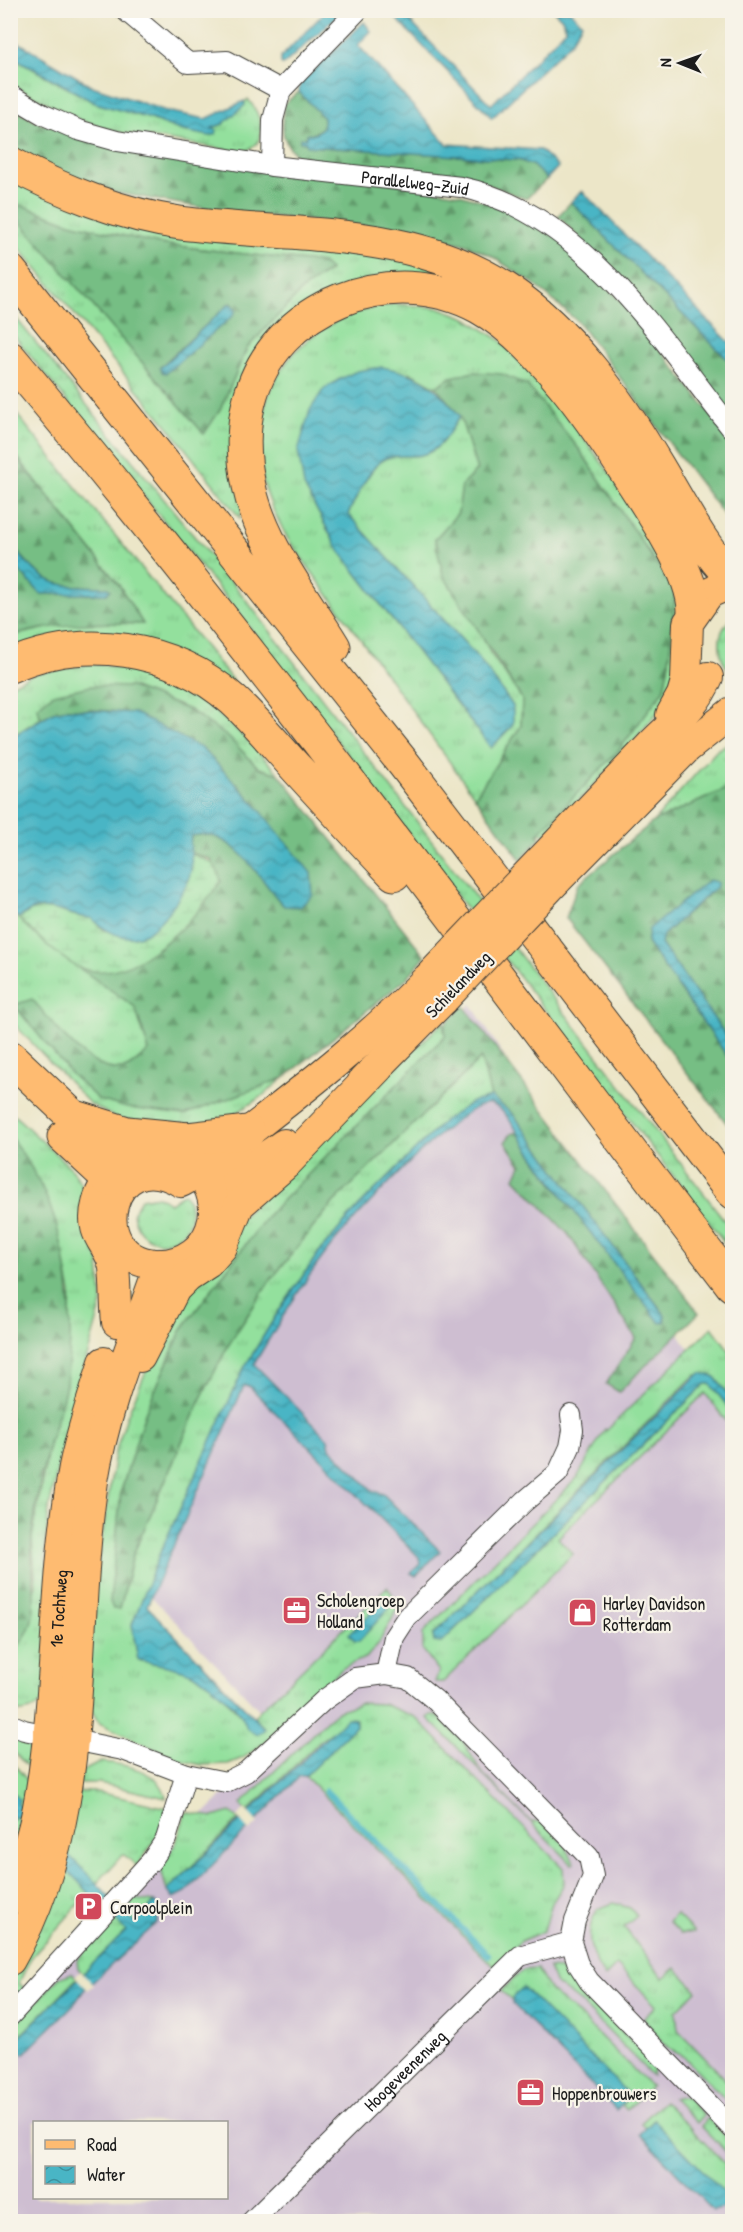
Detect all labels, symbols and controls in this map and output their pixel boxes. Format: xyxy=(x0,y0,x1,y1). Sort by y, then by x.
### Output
north arrow xyxy=(650,33,710,93)
text: N xyxy=(654,58,676,67)
street label: Parallelweg-Zuid xyxy=(360,164,471,201)
street label: Schielandweg xyxy=(420,945,496,1023)
street label: 1e Tochtweg xyxy=(43,1569,73,1648)
place label: Scholengroep Holland xyxy=(317,1588,405,1634)
place label: Harley Davidson Rotterdam xyxy=(603,1591,705,1637)
office icon: Scholengroep Holland xyxy=(280,1594,312,1626)
shop icon: Harley Davidson Rotterdam xyxy=(566,1597,598,1629)
parking icon: Carpoolplein xyxy=(73,1891,105,1923)
place label: Carpoolplein xyxy=(110,1895,193,1920)
street label: Hoogeveenenweg xyxy=(358,2024,451,2117)
office icon: Hoppenbrouwers xyxy=(515,2077,547,2109)
place label: Hoppenbrouwers xyxy=(552,2081,657,2106)
legend xyxy=(33,2121,228,2199)
text: Road xyxy=(87,2132,117,2157)
text: Water xyxy=(87,2162,125,2187)

